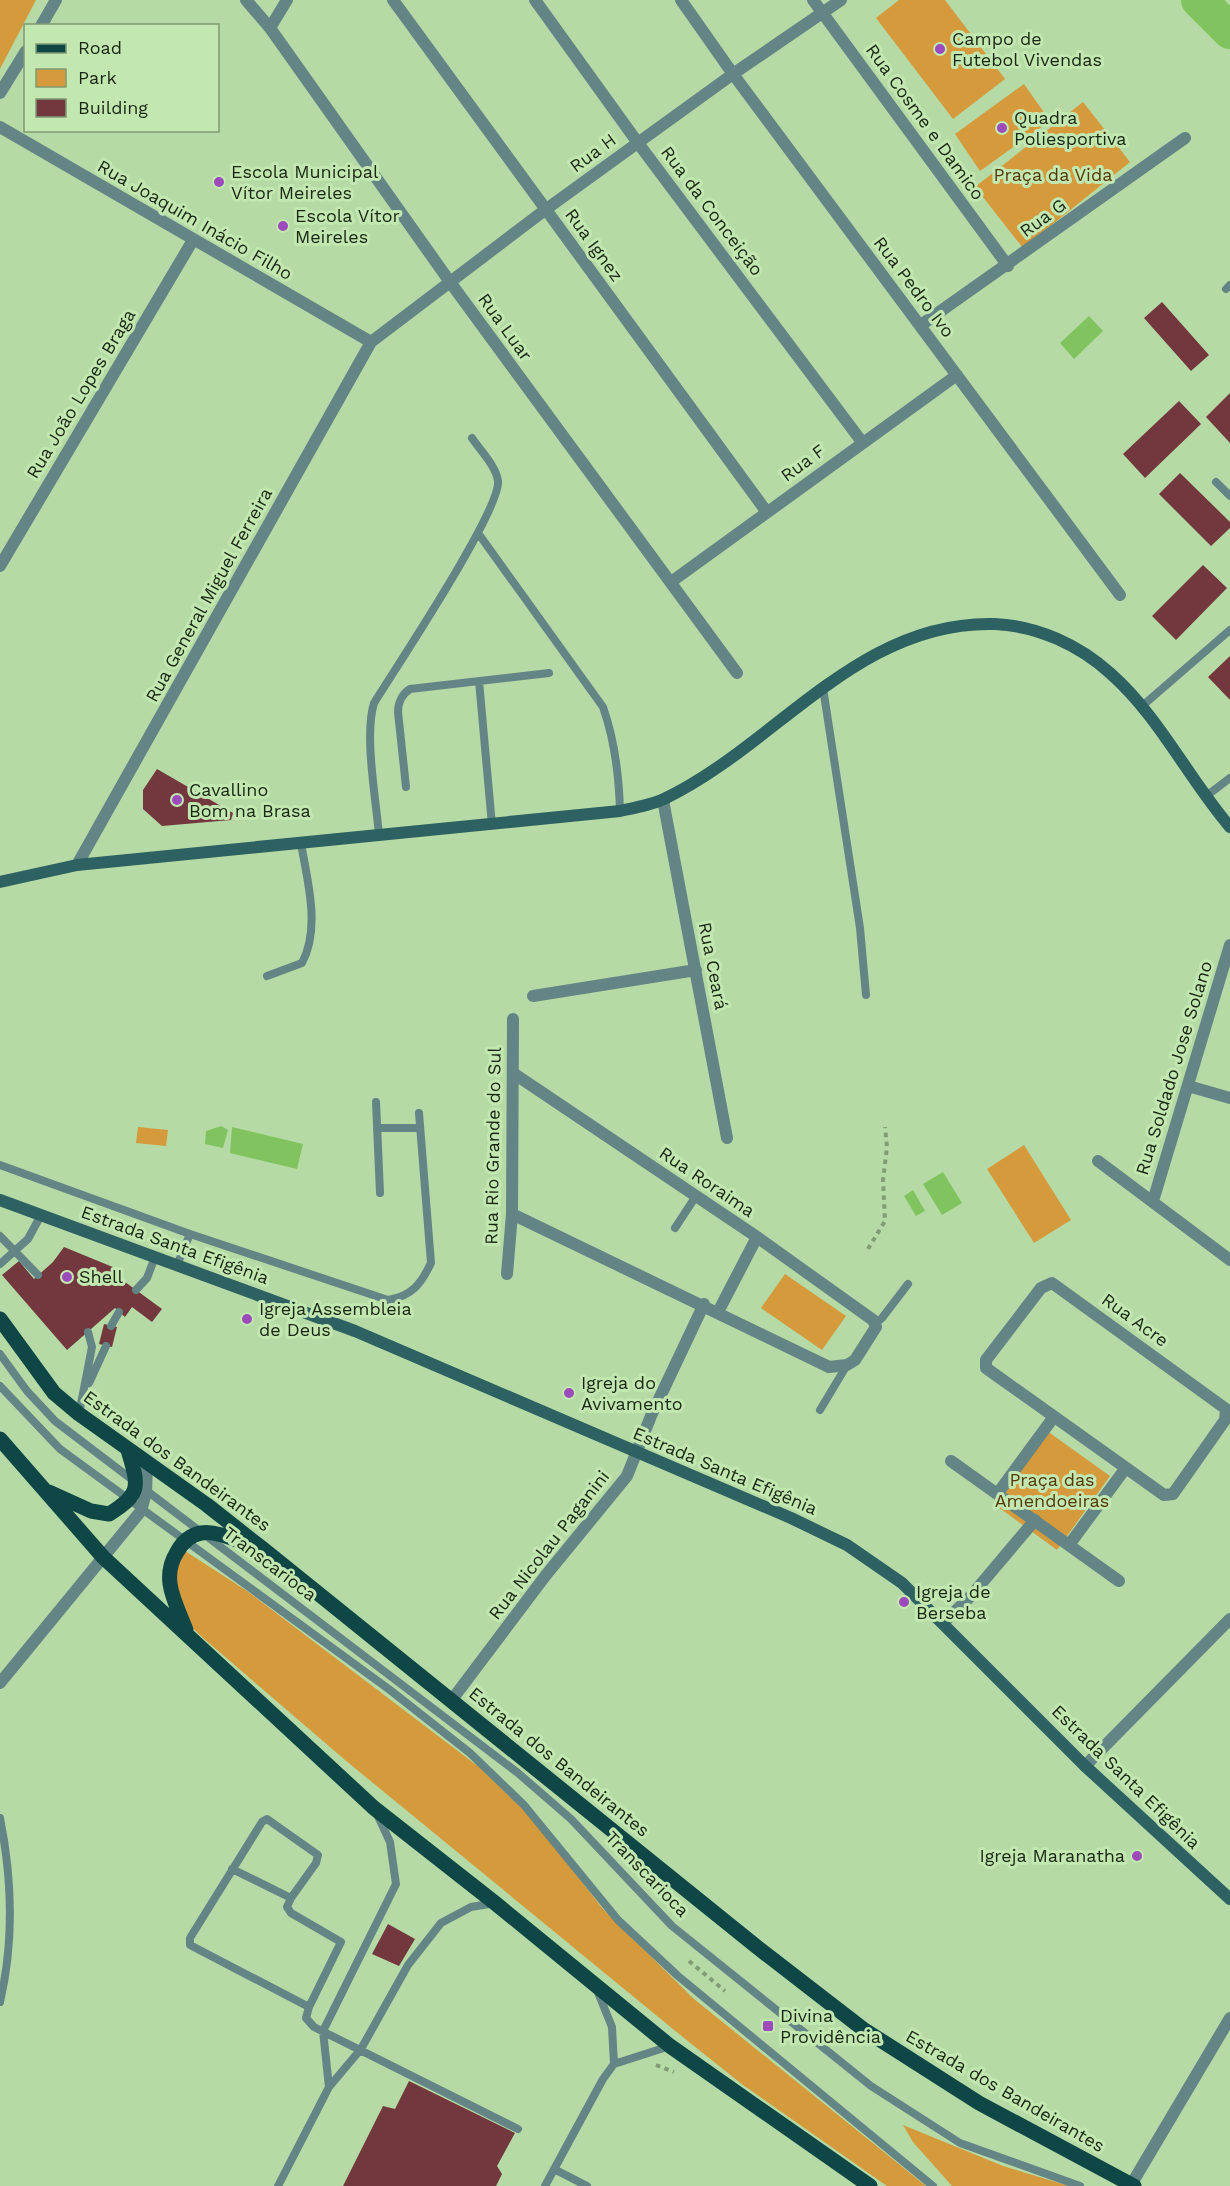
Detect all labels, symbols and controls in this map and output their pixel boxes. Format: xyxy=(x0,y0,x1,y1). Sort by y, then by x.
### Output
legend xyxy=(24,24,219,132)
place label: Campo de Futebol Vivendas xyxy=(952,28,1102,70)
text: Road xyxy=(78,37,122,58)
street label: Rua Cosme e Damico xyxy=(862,40,989,204)
marker: Campo de Futebol Vivendas xyxy=(933,42,947,56)
text: Park xyxy=(78,67,117,88)
text: Building xyxy=(78,97,148,118)
place label: Quadra Poliesportiva xyxy=(1014,107,1126,149)
marker: Quadra Poliesportiva xyxy=(995,121,1009,135)
street label: Rua H xyxy=(565,129,620,176)
street label: Rua da Conceição xyxy=(657,142,768,280)
street label: Rua Joaquim Inácio Filho xyxy=(94,155,296,284)
place label: Escola Municipal Vítor Meireles xyxy=(231,161,379,203)
park label: Praça da Vida xyxy=(994,164,1112,185)
marker: Escola Municipal Vítor Meireles xyxy=(212,175,226,189)
street label: Rua G xyxy=(1016,194,1070,241)
street label: Rua Ignez xyxy=(561,204,628,285)
place label: Escola Vítor Meireles xyxy=(295,205,400,247)
marker: Escola Vítor Meireles xyxy=(276,219,290,233)
street label: Rua Pedro Ivo xyxy=(870,232,959,341)
street label: Rua Luar xyxy=(474,289,537,364)
street label: Rua João Lopes Braga xyxy=(22,305,139,482)
street label: Rua F xyxy=(776,439,829,486)
street label: Rua General Miguel Ferreira xyxy=(141,484,276,705)
place label: Cavallino Bom na Brasa xyxy=(189,779,311,821)
marker: Cavallino Bom na Brasa xyxy=(170,793,184,807)
street label: Rua Ceará xyxy=(695,920,732,1012)
street label: Rua Soldado Jose Solano xyxy=(1131,958,1216,1177)
street label: Rua Rio Grande do Sul xyxy=(480,1046,505,1245)
street label: Rua Roraima xyxy=(656,1142,759,1221)
street label: Estrada Santa Efigênia xyxy=(78,1201,272,1288)
place label: Shell xyxy=(79,1266,124,1287)
marker: Shell xyxy=(60,1270,74,1284)
street label: Rua Acre xyxy=(1098,1288,1173,1351)
place label: Igreja Assembleia de Deus xyxy=(259,1298,412,1340)
marker: Igreja Assembleia de Deus xyxy=(240,1312,254,1326)
place label: Igreja do Avivamento xyxy=(581,1372,683,1414)
street label: Estrada dos Bandeirantes xyxy=(80,1386,275,1535)
marker: Igreja do Avivamento xyxy=(562,1386,576,1400)
street label: Estrada Santa Efigênia xyxy=(630,1422,820,1519)
street label: Rua Nicolau Paganini xyxy=(484,1466,613,1623)
park label: Praça das Amendoeiras xyxy=(995,1469,1109,1511)
street label: Transcarioca xyxy=(220,1522,321,1605)
place label: Igreja de Berseba xyxy=(916,1581,991,1623)
marker: Igreja de Berseba xyxy=(897,1595,911,1609)
street label: Estrada dos Bandeirantes xyxy=(465,1682,654,1841)
street label: Estrada Santa Efigênia xyxy=(1048,1700,1205,1853)
street label: Transcarioca xyxy=(601,1826,693,1921)
place label: Igreja Maranatha xyxy=(980,1845,1125,1866)
marker: Igreja Maranatha xyxy=(1130,1849,1144,1863)
place label: Divina Providência xyxy=(780,2005,881,2047)
marker: Divina Providência xyxy=(761,2019,775,2033)
street label: Estrada dos Bandeirantes xyxy=(902,2025,1108,2156)

